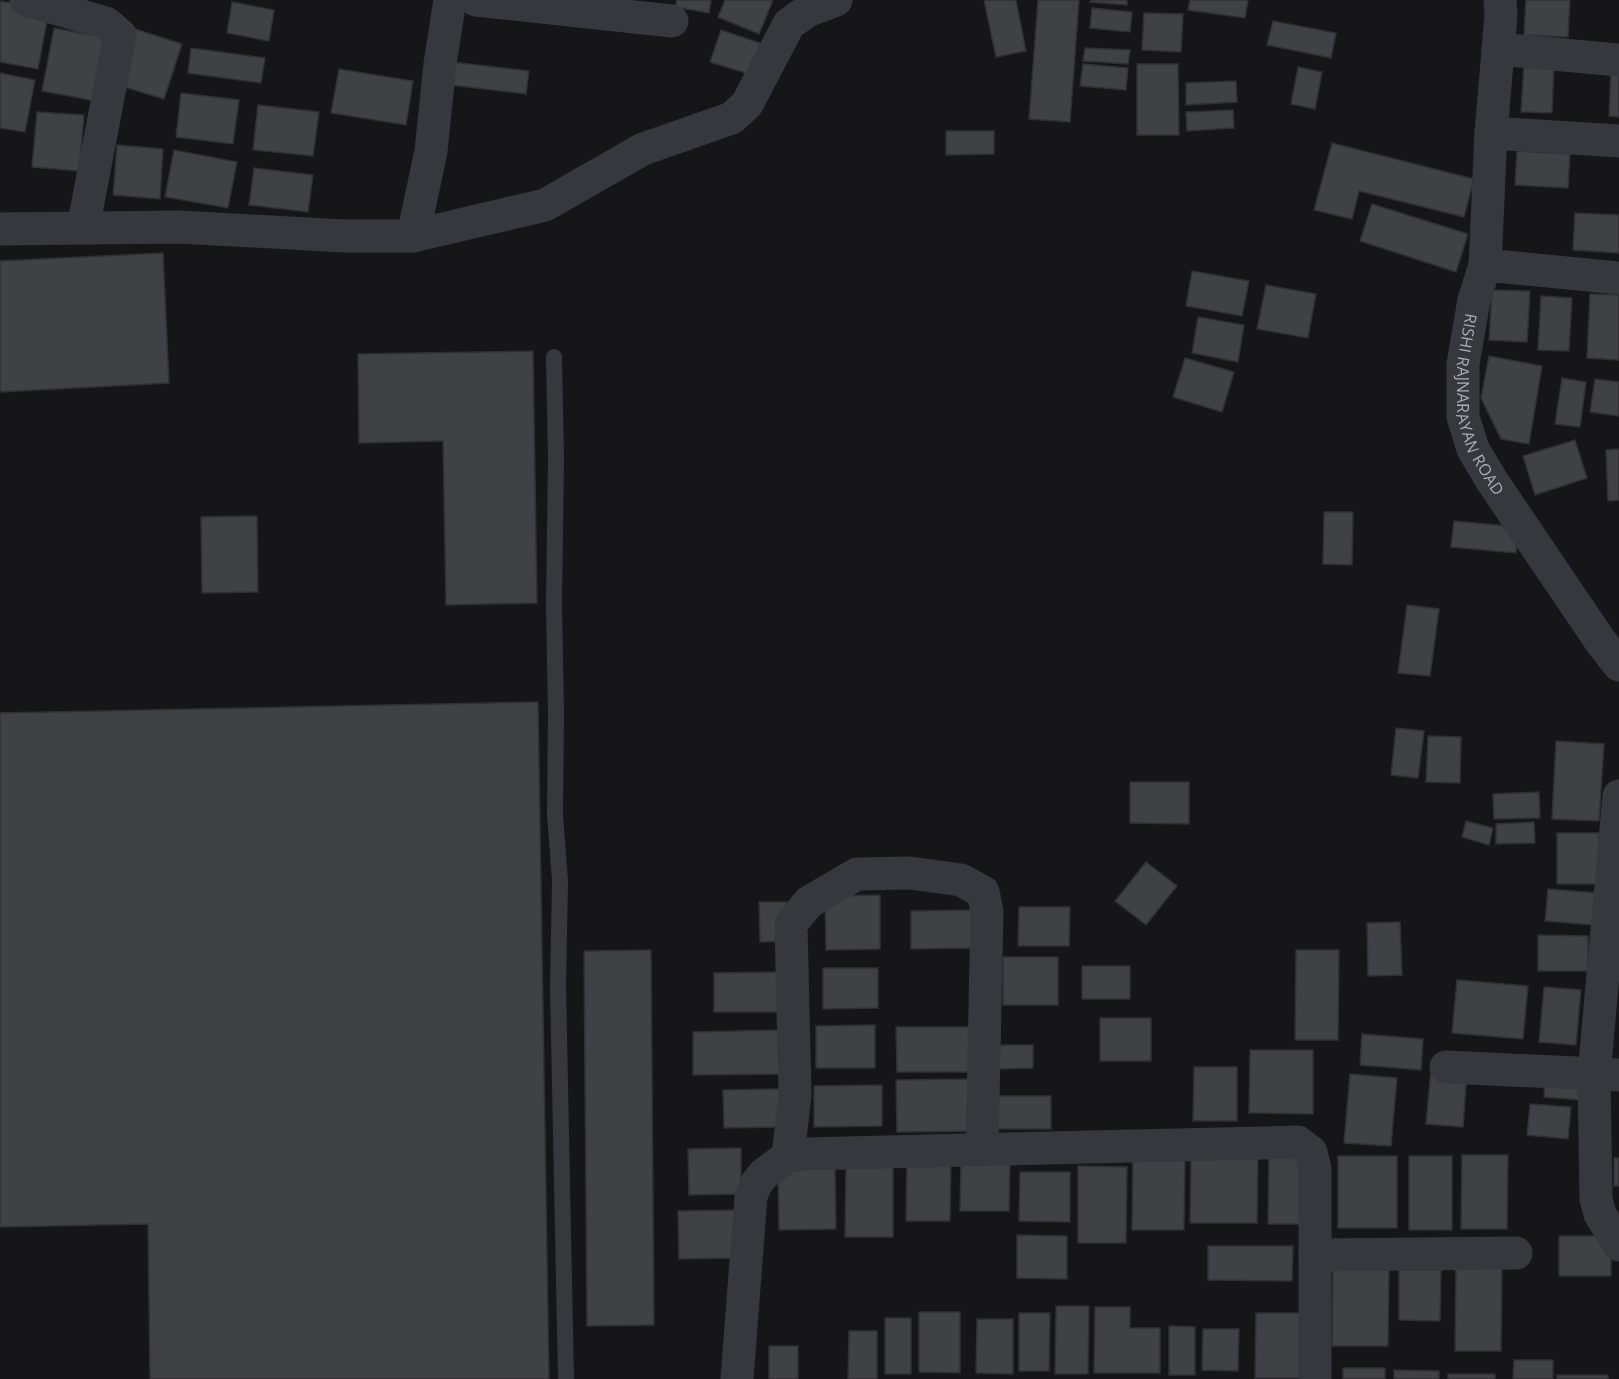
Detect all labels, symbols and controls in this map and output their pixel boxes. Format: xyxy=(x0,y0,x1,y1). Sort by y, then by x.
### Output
street label: RISHI RAJNARAYAN ROAD xyxy=(1451,312,1509,499)

